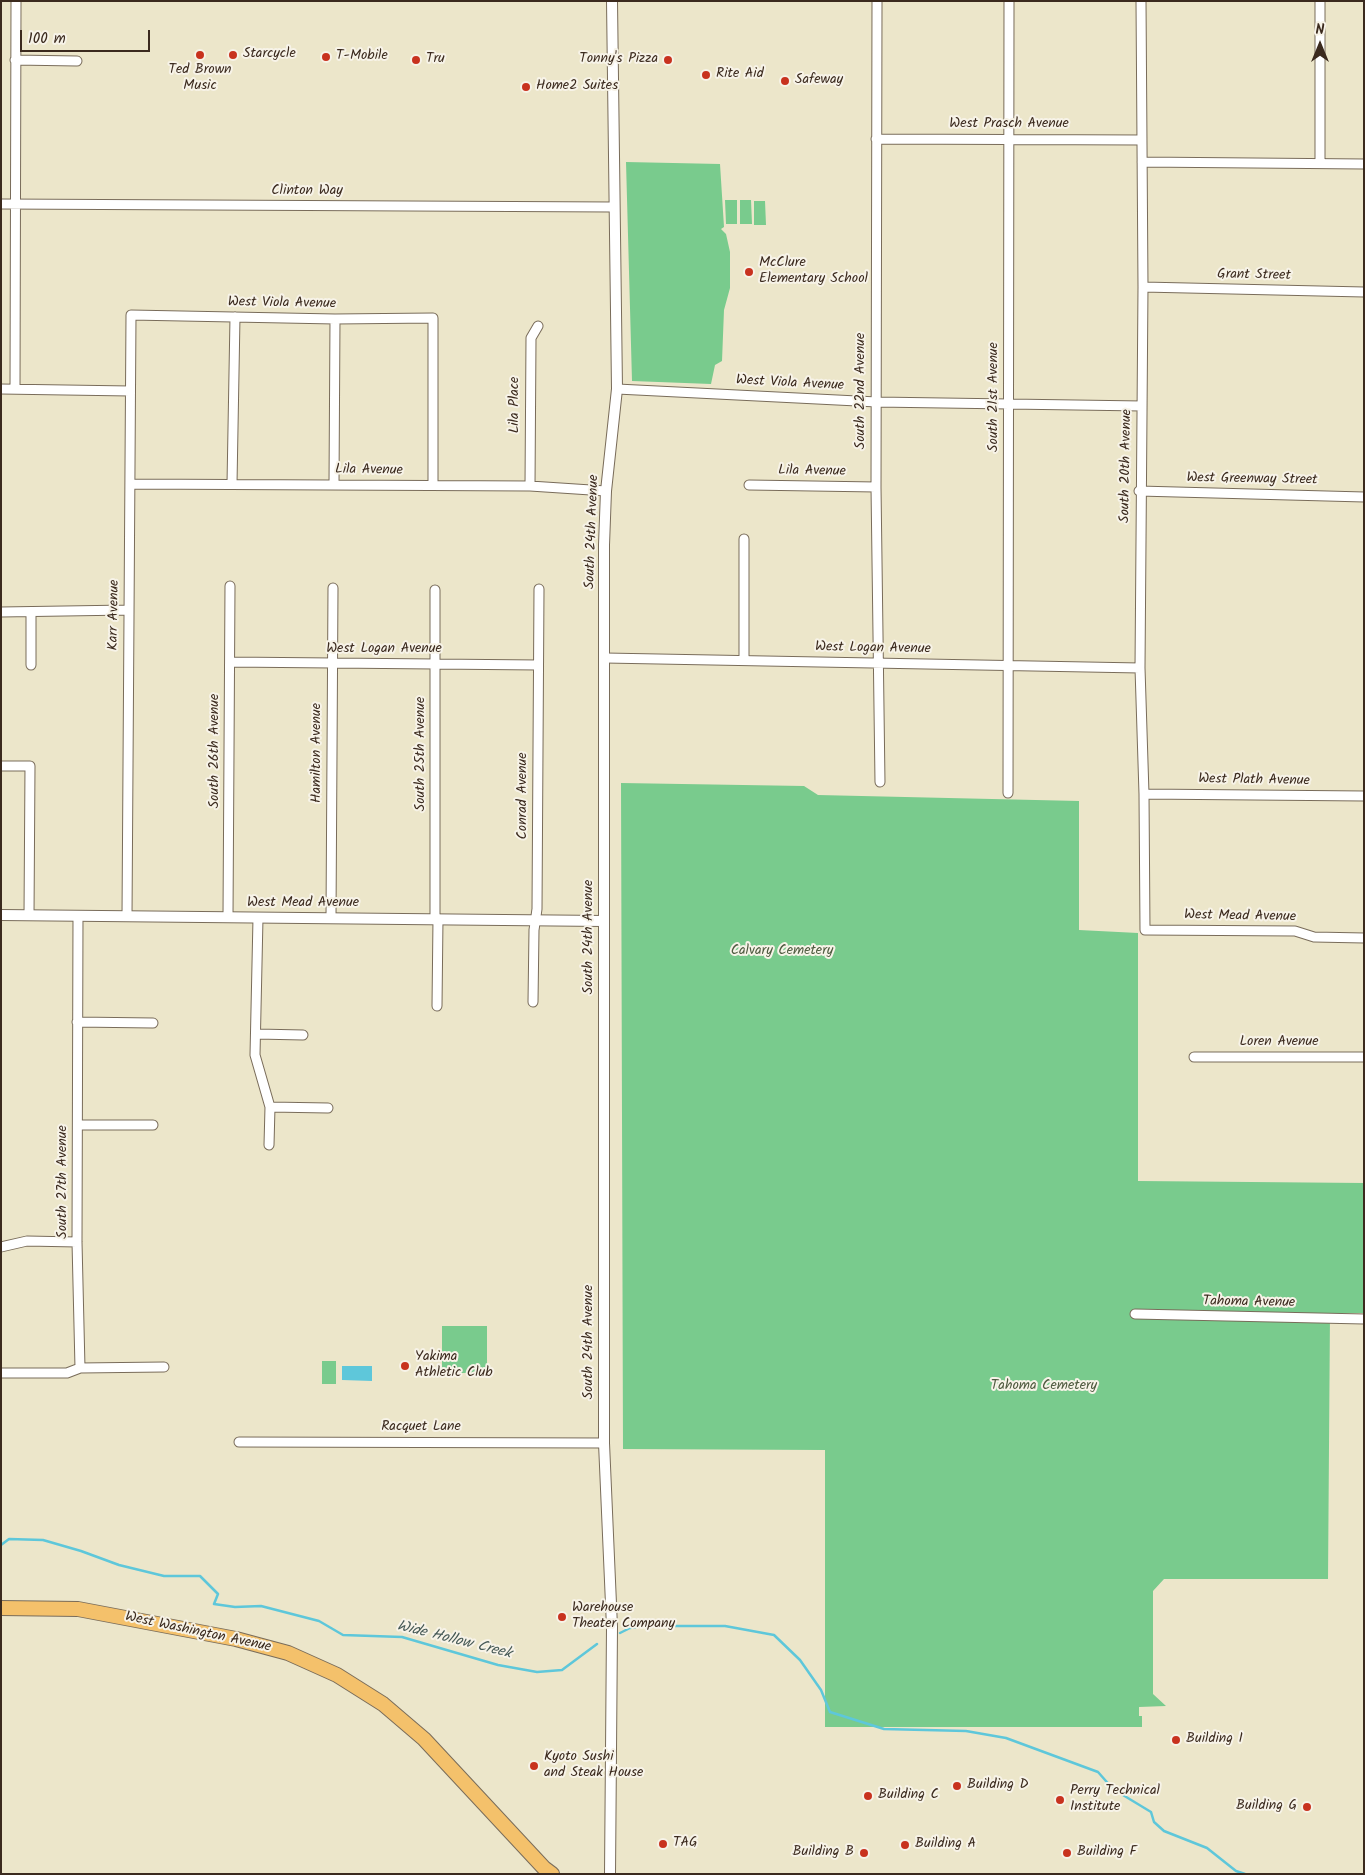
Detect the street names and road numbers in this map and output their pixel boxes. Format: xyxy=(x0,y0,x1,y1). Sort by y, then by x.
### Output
street label: West Prasch Avenue xyxy=(949,117,1069,133)
street label: Clinton Way xyxy=(271,184,343,200)
street label: Grant Street xyxy=(1217,267,1291,285)
street label: West Viola Avenue xyxy=(228,295,336,313)
street label: South 22nd Avenue xyxy=(854,333,870,449)
street label: South 21st Avenue xyxy=(987,342,1003,452)
street label: West Viola Avenue xyxy=(736,373,844,395)
street label: Lila Place xyxy=(508,377,524,433)
street label: South 20th Avenue xyxy=(1118,409,1136,523)
street label: Lila Avenue xyxy=(335,462,403,480)
street label: Lila Avenue xyxy=(778,463,846,481)
street label: West Greenway Street xyxy=(1186,470,1318,490)
street label: South 24th Avenue xyxy=(583,474,603,590)
street label: Karr Avenue xyxy=(106,579,124,651)
street label: West Logan Avenue xyxy=(815,640,931,658)
street label: West Logan Avenue xyxy=(326,642,442,658)
street label: South 26th Avenue xyxy=(208,694,224,808)
street label: South 25th Avenue xyxy=(414,697,430,811)
street label: Hamilton Avenue xyxy=(310,703,326,803)
street label: Conrad Avenue xyxy=(516,752,532,840)
street label: West Plath Avenue xyxy=(1198,772,1310,790)
street label: South 24th Avenue xyxy=(582,880,598,994)
street label: West Mead Avenue xyxy=(247,896,359,912)
street label: West Mead Avenue xyxy=(1184,908,1296,926)
street label: Loren Avenue xyxy=(1239,1035,1319,1051)
street label: South 27th Avenue xyxy=(56,1125,72,1239)
street label: South 24th Avenue xyxy=(582,1285,598,1399)
street label: Tahoma Avenue xyxy=(1203,1294,1295,1312)
street label: Racquet Lane xyxy=(381,1420,461,1436)
street label: West Washington Avenue xyxy=(124,1609,272,1657)

